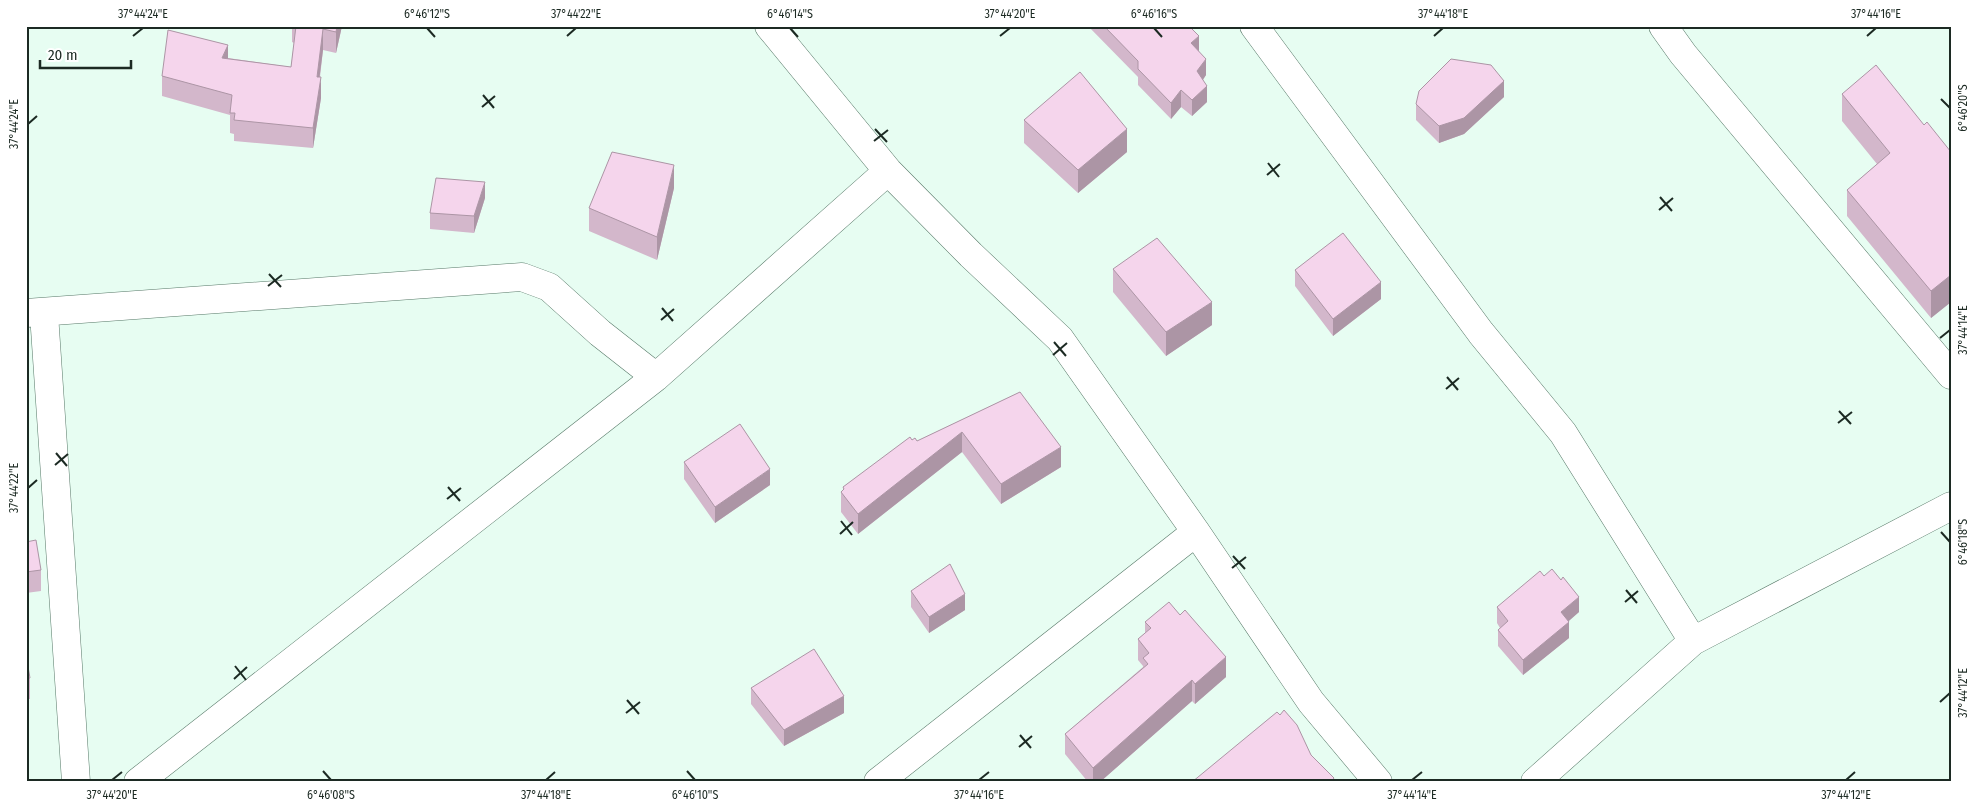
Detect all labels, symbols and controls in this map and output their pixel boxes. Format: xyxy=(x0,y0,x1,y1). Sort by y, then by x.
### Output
text: 37°44'24"E xyxy=(118,7,168,21)
text: 6°46'12"S xyxy=(404,7,450,21)
text: 37°44'22"E xyxy=(551,7,601,21)
text: 6°46'14"S xyxy=(767,7,813,21)
text: 37°44'20"E xyxy=(985,7,1036,21)
text: 6°46'16"S xyxy=(1131,7,1177,21)
text: 37°44'18"E xyxy=(1418,7,1468,21)
text: 37°44'16"E xyxy=(1851,7,1901,21)
scale bar xyxy=(40,38,131,70)
text: 20 m xyxy=(48,46,78,64)
text: 6°46'20"S xyxy=(1956,84,1970,132)
text: 37°44'24"E xyxy=(7,99,21,149)
text: 37°44'14"E xyxy=(1956,305,1970,355)
text: 37°44'22"E xyxy=(7,463,21,513)
text: 6°46'18"S xyxy=(1956,519,1970,565)
text: 37°44'12"E xyxy=(1956,668,1970,718)
text: 37°44'20"E xyxy=(87,788,138,802)
text: 6°46'08"S xyxy=(307,788,355,802)
text: 37°44'18"E xyxy=(521,788,571,802)
text: 6°46'10"S xyxy=(672,788,718,802)
text: 37°44'16"E xyxy=(954,788,1004,802)
text: 37°44'14"E xyxy=(1387,788,1437,802)
text: 37°44'12"E xyxy=(1821,788,1871,802)

